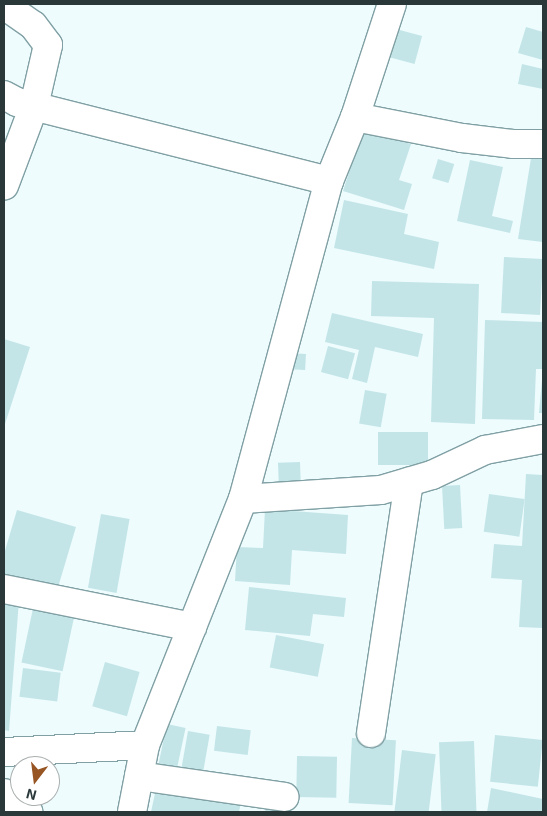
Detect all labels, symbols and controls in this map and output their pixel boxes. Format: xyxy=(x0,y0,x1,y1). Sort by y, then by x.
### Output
north arrow xyxy=(10,756,60,806)
text: N xyxy=(24,785,38,805)

